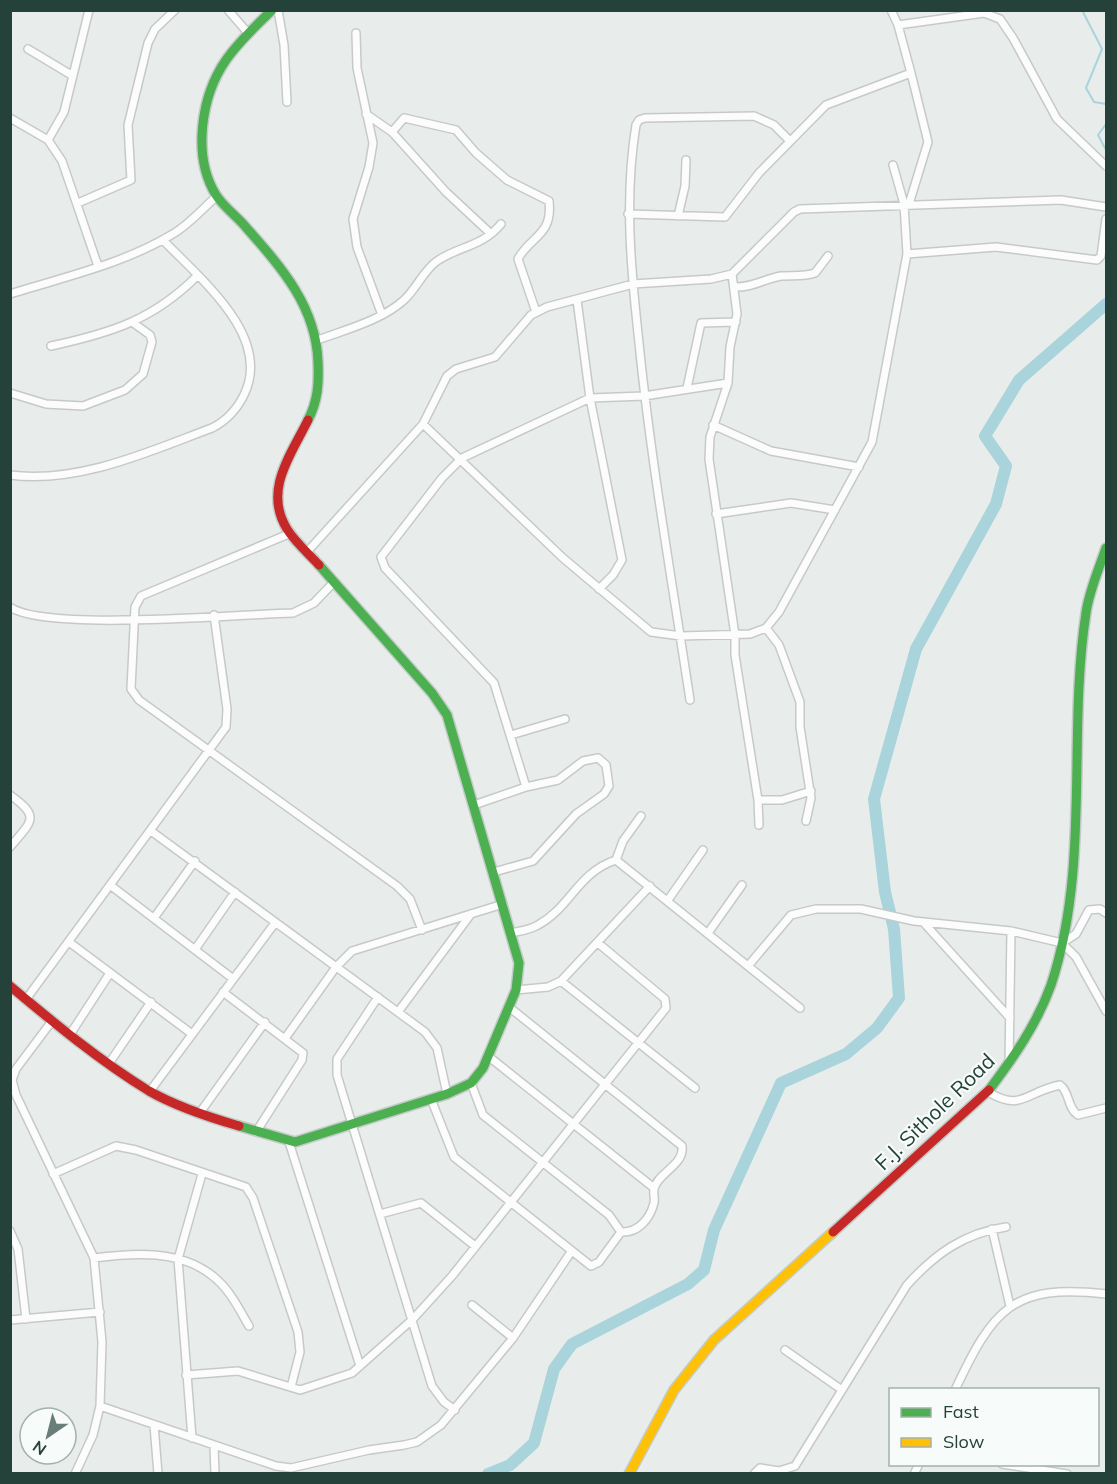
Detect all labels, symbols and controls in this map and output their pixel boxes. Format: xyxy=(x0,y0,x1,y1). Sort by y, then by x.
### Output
street label: F.J. Sithole Road xyxy=(869,1048,1000,1175)
legend xyxy=(889,1388,1099,1466)
text: Fast xyxy=(943,1400,979,1423)
north arrow xyxy=(18,1406,78,1466)
text: Slow xyxy=(943,1430,985,1453)
text: N xyxy=(29,1437,50,1460)

